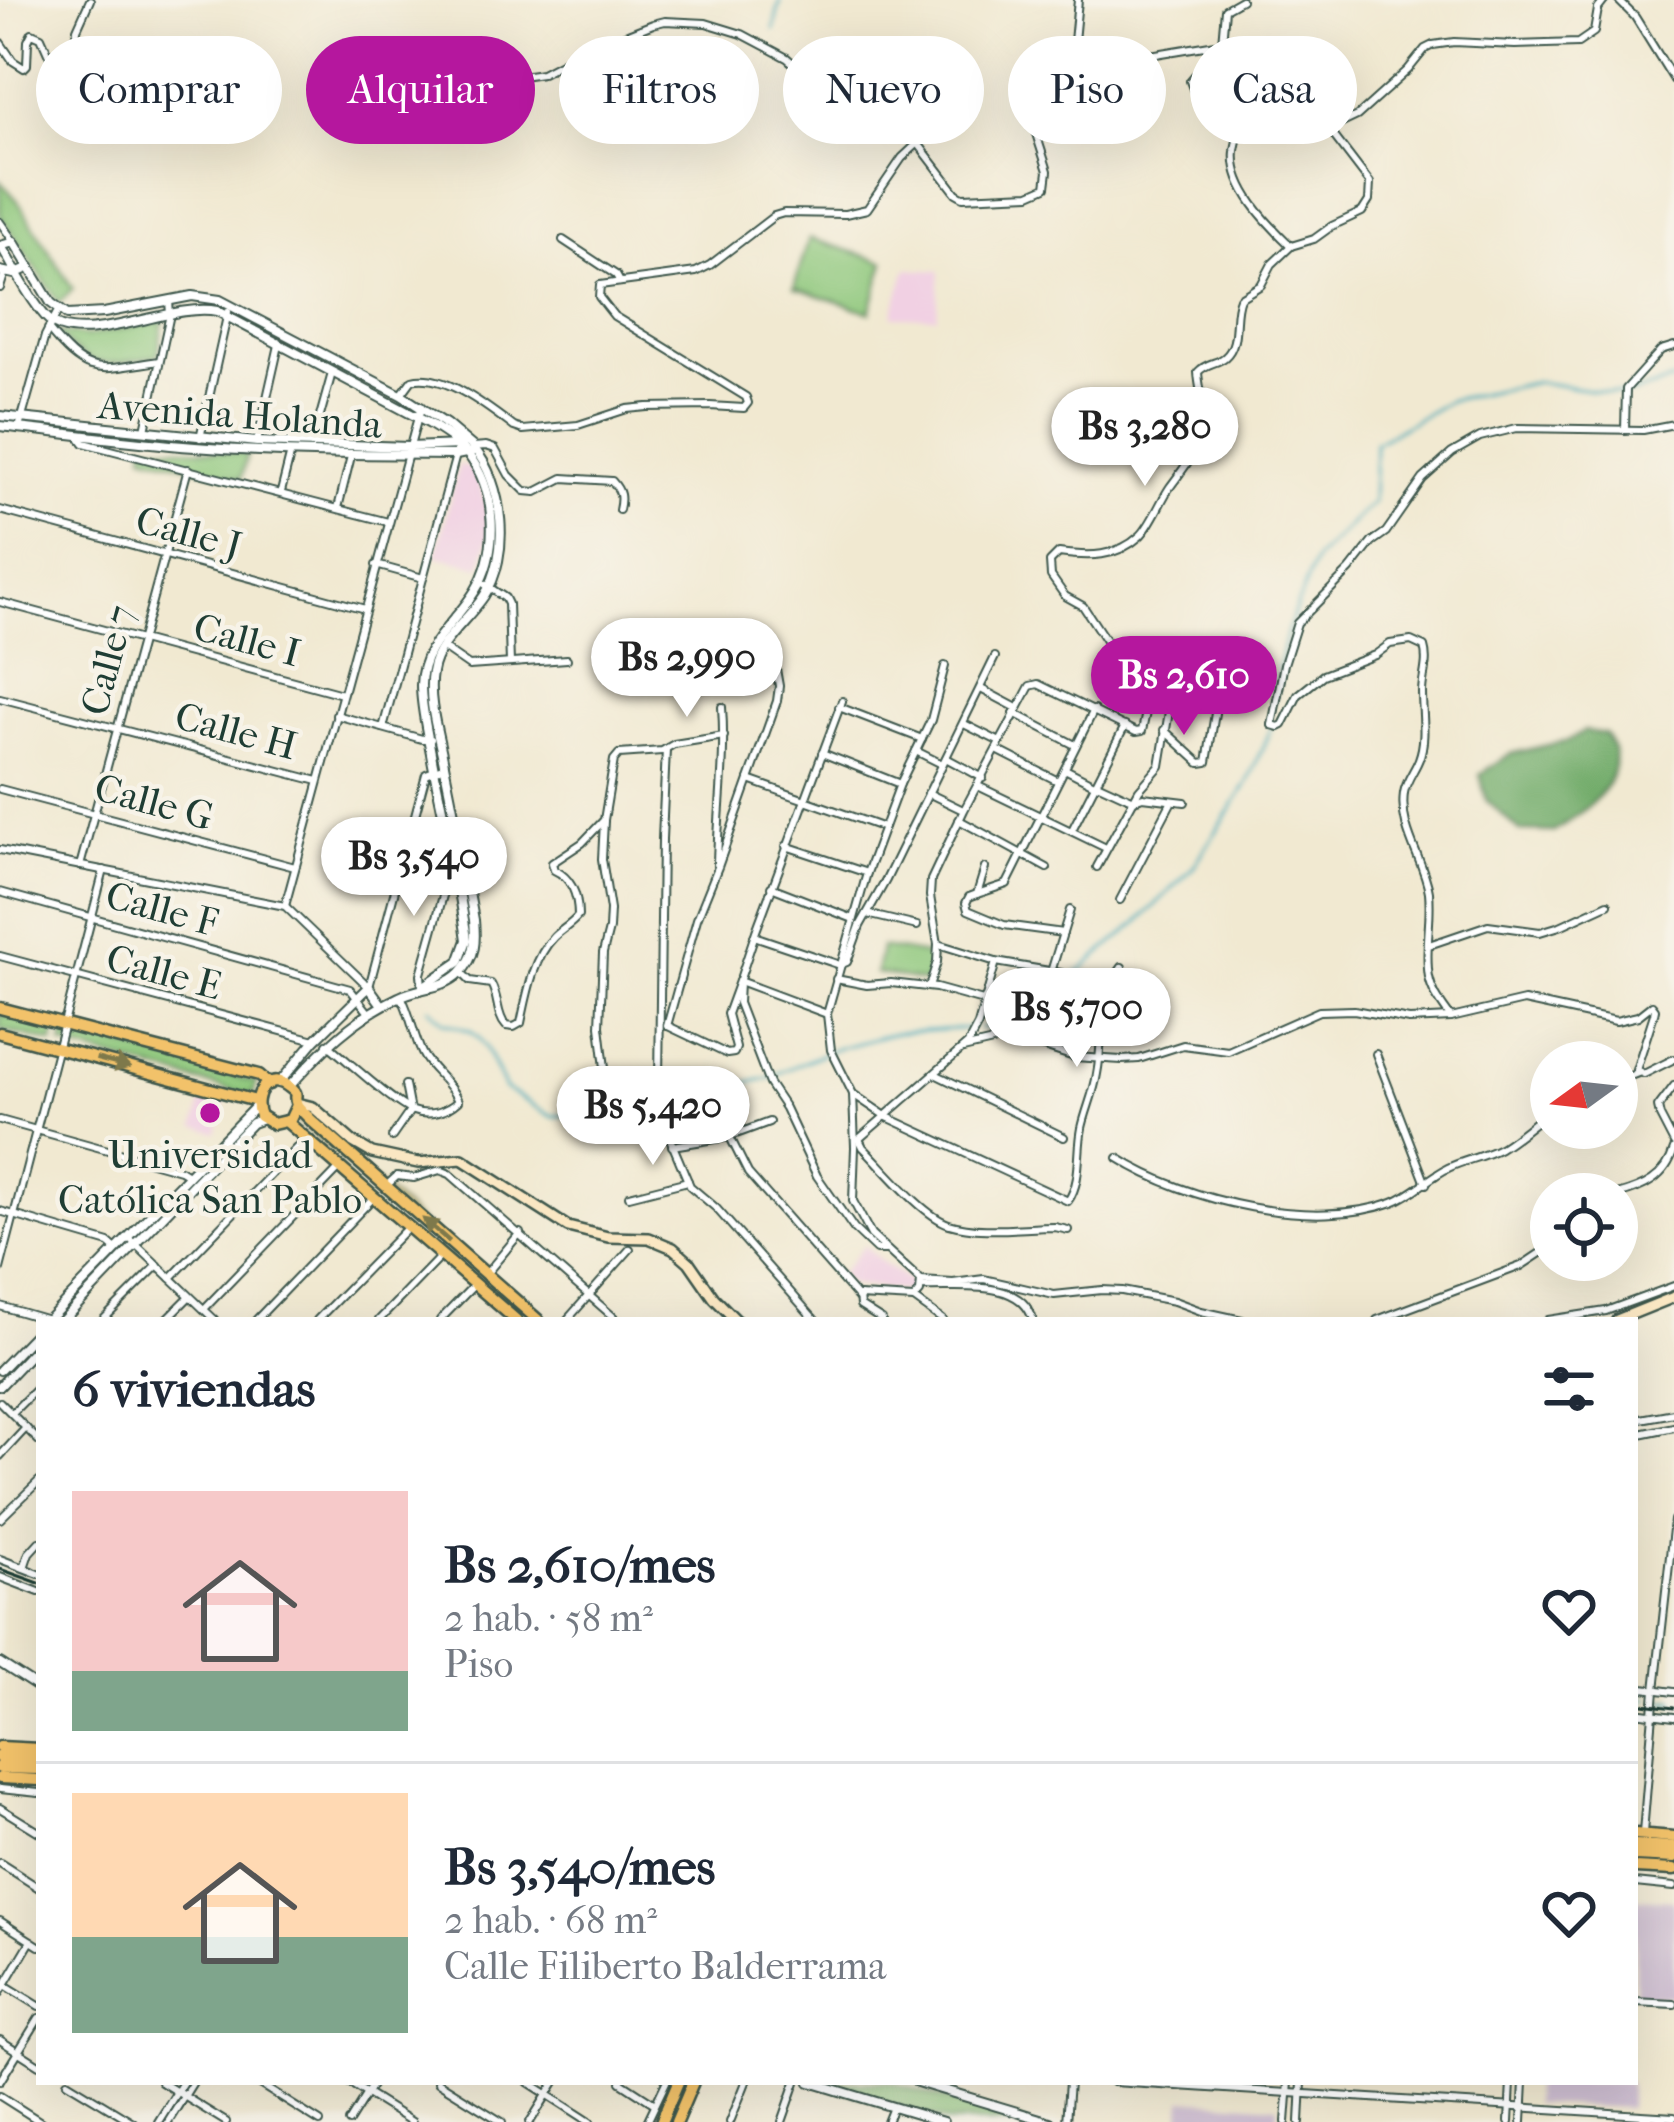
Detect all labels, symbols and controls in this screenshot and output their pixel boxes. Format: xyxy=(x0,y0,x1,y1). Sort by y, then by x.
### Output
chip: Comprar xyxy=(36,36,282,144)
chip: Alquilar xyxy=(306,36,535,144)
chip: Filtros xyxy=(559,36,759,144)
chip: Nuevo xyxy=(783,36,984,144)
chip: Piso xyxy=(1008,36,1166,144)
chip: Casa xyxy=(1190,36,1357,144)
street label: Avenida Holanda xyxy=(95,382,384,448)
pin: Bs 3,280 xyxy=(1021,387,1269,489)
text: Bs 3,280 xyxy=(1078,403,1212,449)
street label: Calle J xyxy=(131,497,247,569)
street label: Calle 7 xyxy=(71,600,145,720)
street label: Calle I xyxy=(189,604,305,676)
pin: Bs 2,990 xyxy=(563,618,811,720)
text: Bs 2,990 xyxy=(618,634,756,680)
pin: Bs 2,610 xyxy=(1060,636,1308,738)
text: Bs 2,610 xyxy=(1118,652,1250,698)
street label: Calle H xyxy=(170,693,302,769)
street label: Calle G xyxy=(90,764,218,840)
pin: Bs 3,540 xyxy=(290,817,538,919)
text: Bs 3,540 xyxy=(348,833,480,879)
street label: Calle F xyxy=(101,872,223,946)
street label: Calle E xyxy=(102,935,226,1009)
pin: Bs 5,700 xyxy=(953,968,1201,1070)
text: Bs 5,700 xyxy=(1011,984,1143,1030)
north arrow xyxy=(1530,1041,1638,1149)
map controls xyxy=(1530,1041,1638,1281)
one-way arrow xyxy=(95,1054,132,1073)
pin: Bs 5,420 xyxy=(529,1066,777,1168)
text: Bs 5,420 xyxy=(584,1082,722,1128)
marker: Universidad Católica San Pablo xyxy=(197,1100,223,1126)
place label: Universidad Católica San Pablo xyxy=(58,1132,362,1223)
button: locate xyxy=(1530,1173,1638,1281)
one-way arrow xyxy=(421,1217,451,1244)
icon: filters xyxy=(1536,1356,1602,1422)
text: 6 viviendas xyxy=(72,1359,315,1419)
text: Bs 2,610/mes xyxy=(444,1535,715,1595)
icon: home xyxy=(168,1539,312,1683)
icon: heart xyxy=(1536,1578,1602,1644)
text: 2 hab. · 58 m² xyxy=(444,1595,653,1641)
text: Piso xyxy=(444,1641,513,1687)
text: Bs 3,540/mes xyxy=(444,1837,715,1897)
icon: home xyxy=(168,1841,312,1985)
icon: heart xyxy=(1536,1880,1602,1946)
text: 2 hab. · 68 m² xyxy=(444,1897,657,1943)
text: Calle Filiberto Balderrama xyxy=(444,1943,886,1989)

